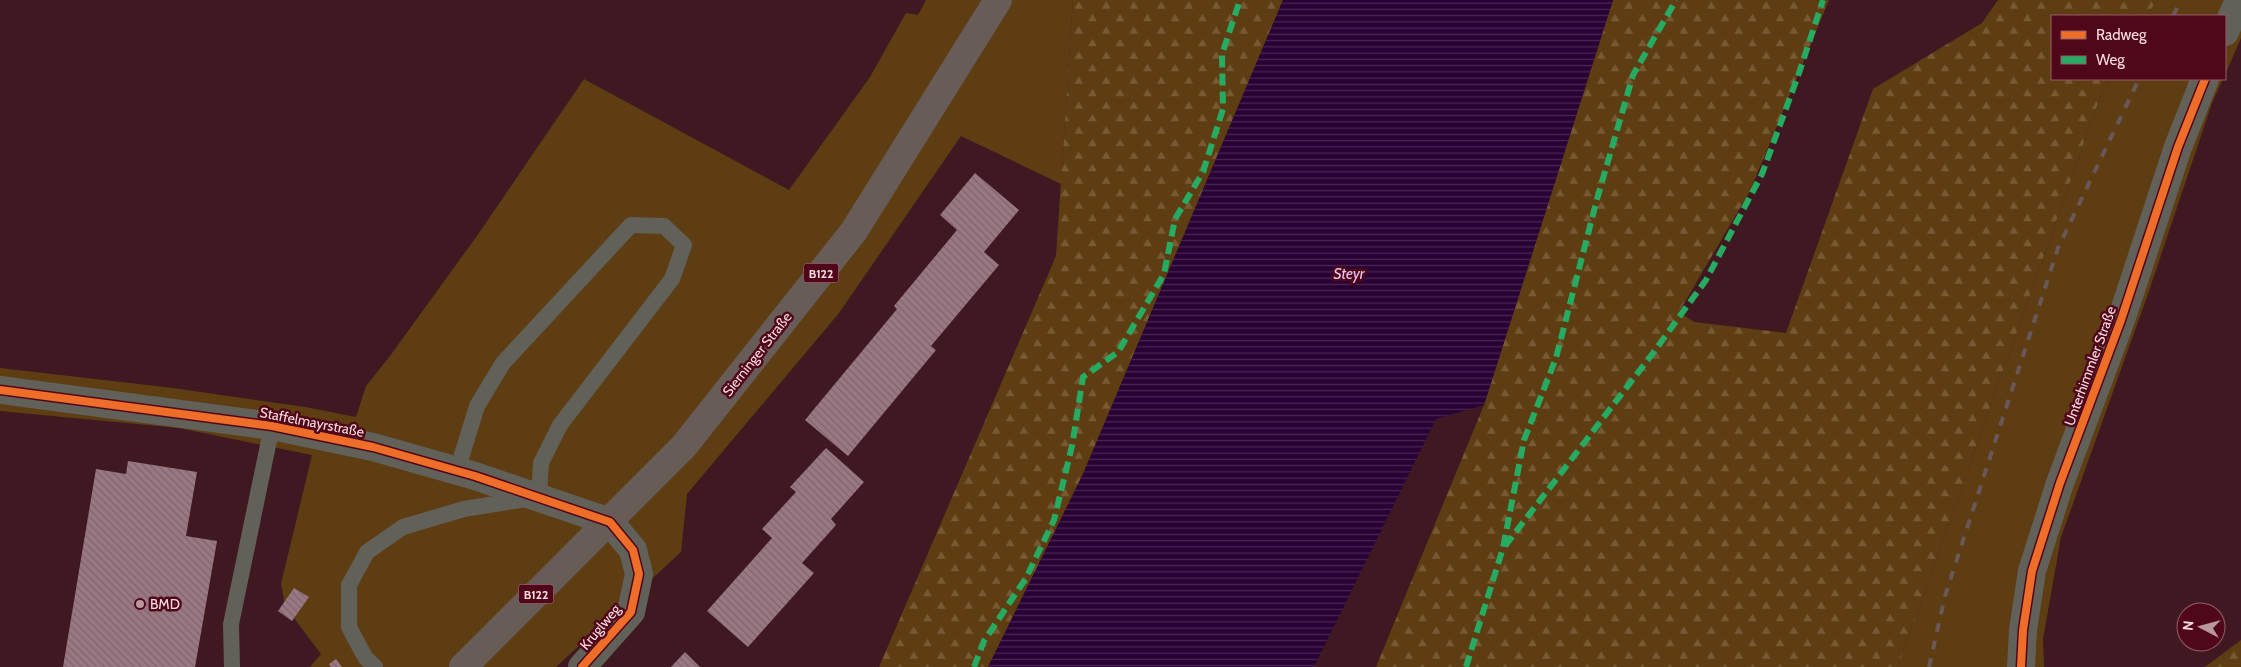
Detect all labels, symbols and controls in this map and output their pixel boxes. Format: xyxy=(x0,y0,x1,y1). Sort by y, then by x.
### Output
legend xyxy=(2051,15,2226,80)
text: Radweg xyxy=(2096,26,2147,44)
text: Weg xyxy=(2096,51,2125,69)
road number: B122 xyxy=(804,264,838,282)
water label: Steyr xyxy=(1334,265,1366,283)
street label: Unterhimmler Straße xyxy=(2060,304,2120,428)
street label: Sierninger Straße xyxy=(719,308,795,400)
street label: Staffelmayrstraße xyxy=(258,403,366,441)
road number: B122 xyxy=(518,584,554,604)
place label: BMD xyxy=(150,595,180,613)
marker: BMD xyxy=(134,598,146,610)
street label: Kruglweg xyxy=(576,600,625,654)
north arrow xyxy=(2176,602,2226,652)
text: N xyxy=(2179,620,2198,632)

